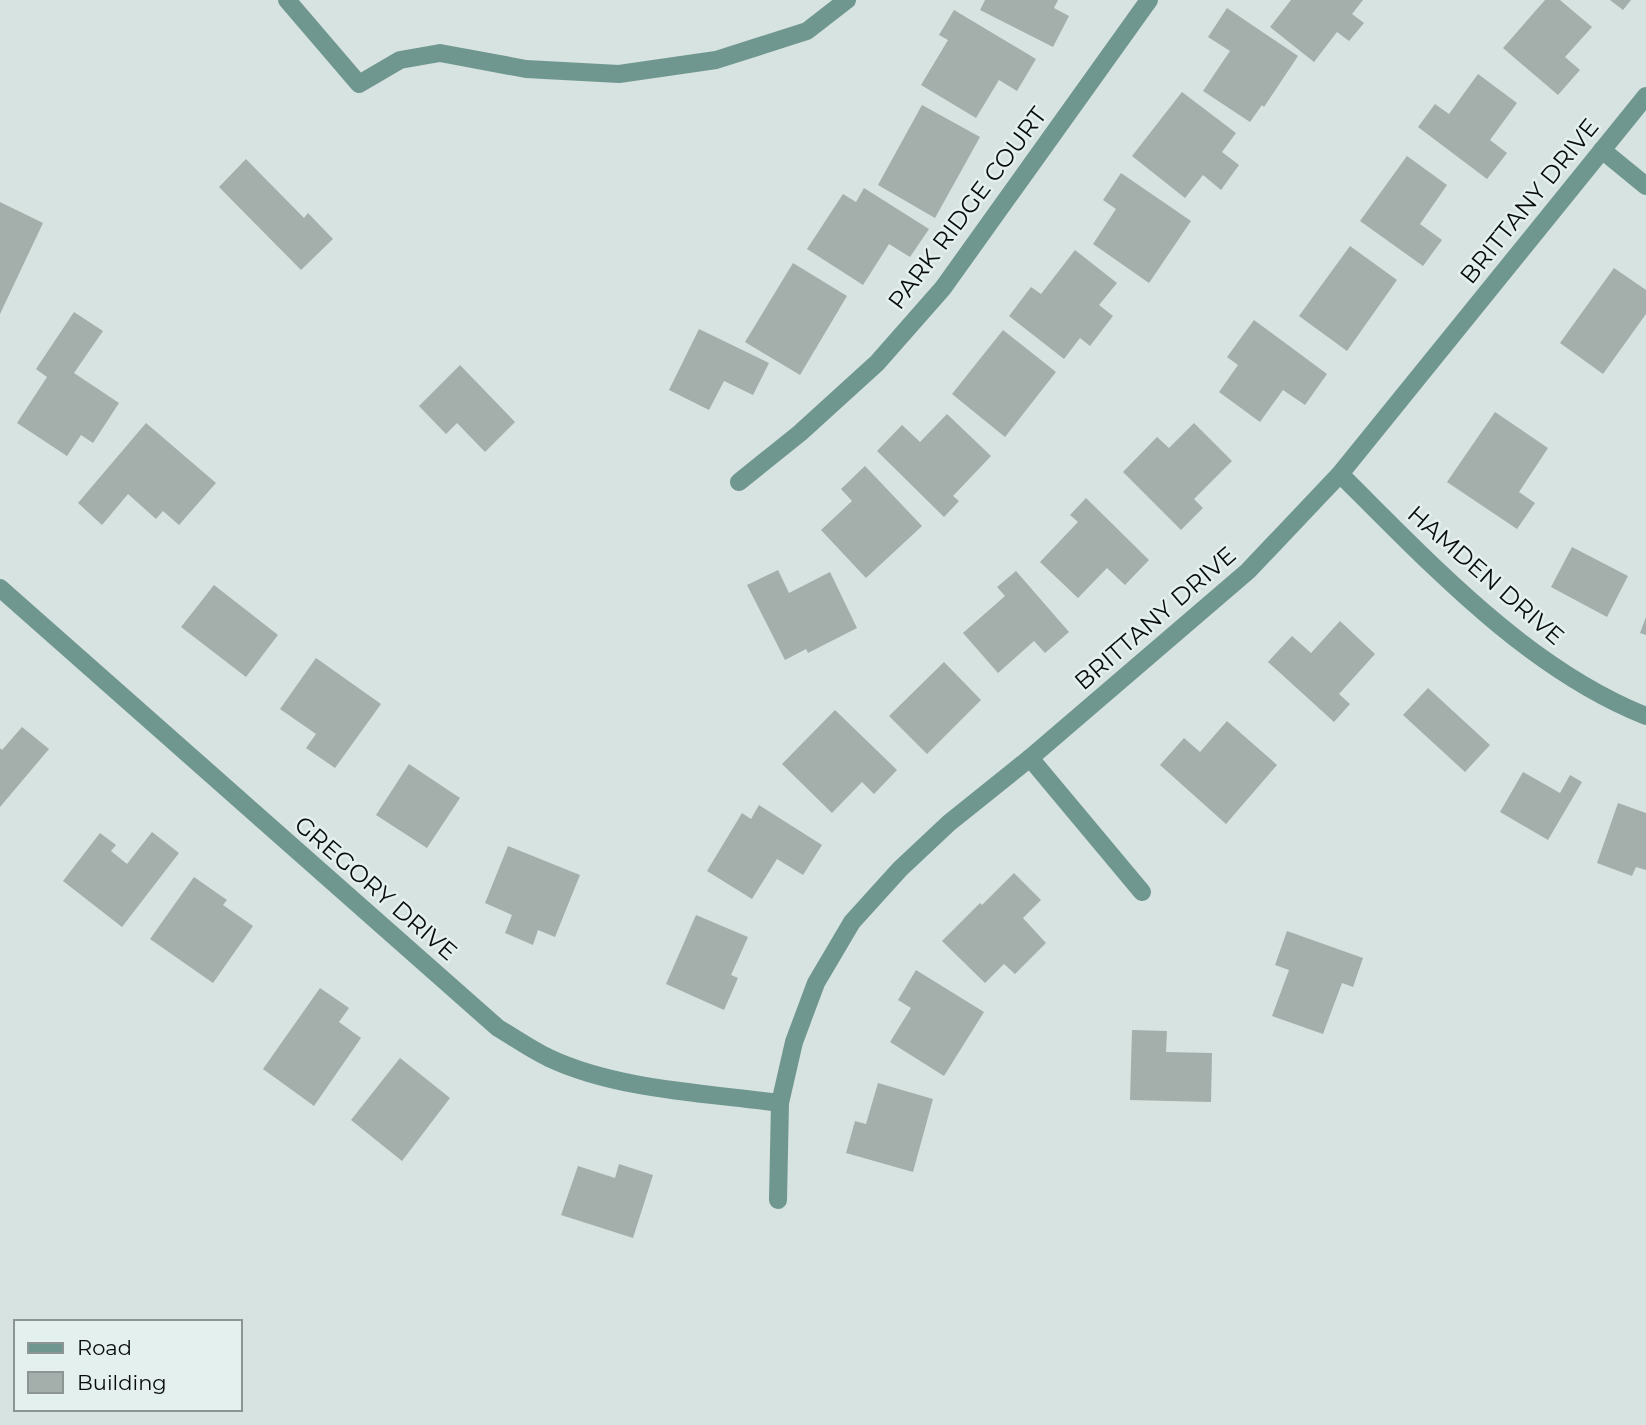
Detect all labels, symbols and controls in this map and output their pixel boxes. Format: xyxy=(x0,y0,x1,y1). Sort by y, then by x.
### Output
street label: PARK RIDGE COURT xyxy=(882,101,1053,315)
street label: BRITTANY DRIVE xyxy=(1454,113,1604,289)
street label: HAMDEN DRIVE xyxy=(1402,499,1570,651)
street label: BRITTANY DRIVE xyxy=(1068,540,1242,696)
street label: GREGORY DRIVE xyxy=(289,810,463,966)
legend xyxy=(14,1320,242,1411)
text: Road xyxy=(77,1335,132,1360)
text: Building xyxy=(77,1370,167,1395)

